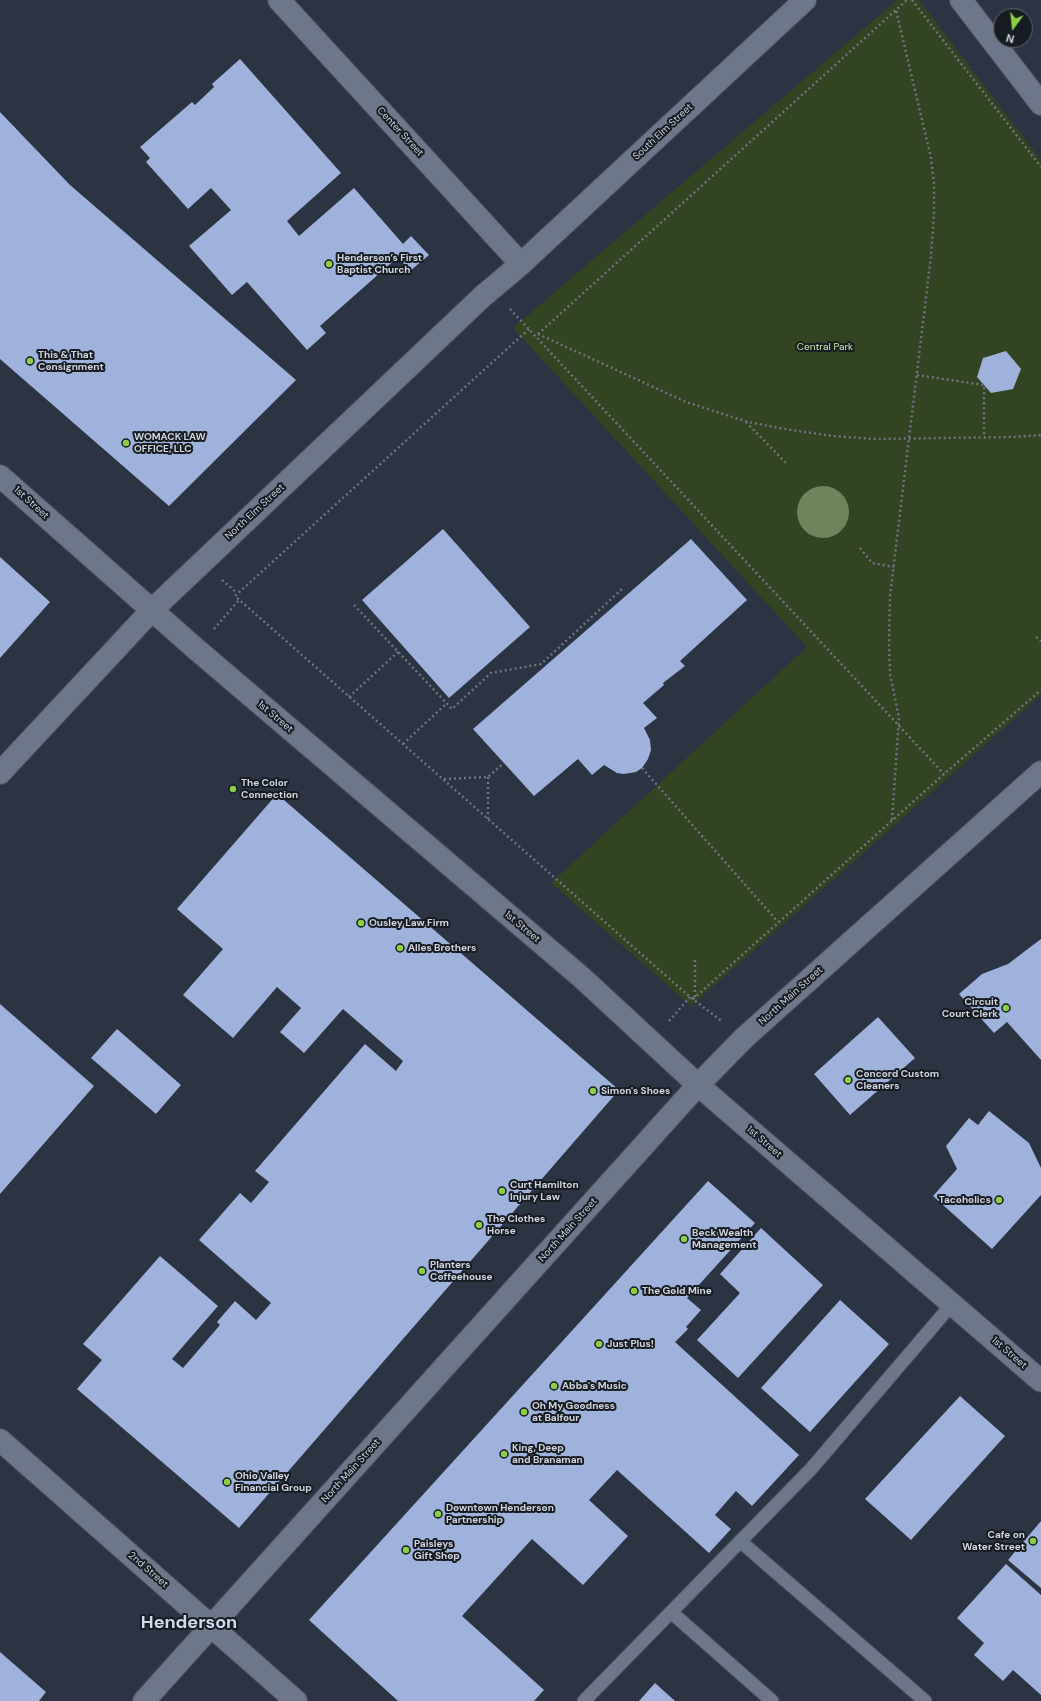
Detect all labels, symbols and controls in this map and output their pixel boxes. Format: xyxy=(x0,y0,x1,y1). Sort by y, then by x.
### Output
north arrow xyxy=(993,8,1033,48)
text: N xyxy=(1004,31,1016,46)
street label: South Elm Street xyxy=(631,101,695,163)
street label: Center Street xyxy=(374,105,426,159)
place label: Henderson’s First Baptist Church xyxy=(337,252,422,276)
marker: Henderson’s First Baptist Church xyxy=(324,259,334,269)
park label: Central Park xyxy=(797,341,853,353)
place label: This & That Consignment xyxy=(38,349,104,372)
marker: This & That Consignment xyxy=(25,356,35,366)
place label: WOMACK LAW OFFICE, LLC xyxy=(134,431,206,454)
marker: WOMACK LAW OFFICE, LLC xyxy=(121,438,131,448)
street label: North Elm Street xyxy=(223,481,287,543)
street label: 1st Street xyxy=(11,484,51,522)
street label: 1st Street xyxy=(255,699,295,735)
place label: The Color Connection xyxy=(241,777,298,800)
marker: The Color Connection xyxy=(228,784,238,794)
street label: 1st Street xyxy=(502,909,542,945)
place label: Ousley Law Firm xyxy=(369,917,449,929)
marker: Ousley Law Firm xyxy=(356,918,366,928)
place label: Alles Brothers xyxy=(408,942,476,954)
marker: Alles Brothers xyxy=(395,943,405,953)
street label: North Main Street xyxy=(757,964,825,1028)
place label: Circuit Court Clerk xyxy=(942,996,998,1020)
marker: Circuit Court Clerk xyxy=(1001,1003,1011,1013)
place label: Concord Custom Cleaners xyxy=(856,1068,939,1092)
marker: Concord Custom Cleaners xyxy=(843,1075,853,1085)
place label: Simon's Shoes xyxy=(601,1085,670,1097)
marker: Simon's Shoes xyxy=(588,1086,598,1096)
street label: 1st Street xyxy=(744,1123,784,1161)
place label: Curt Hamilton Injury Law xyxy=(510,1179,579,1202)
marker: Curt Hamilton Injury Law xyxy=(497,1186,507,1196)
place label: Tacoholics xyxy=(939,1194,991,1206)
marker: Tacoholics xyxy=(994,1195,1004,1205)
street label: North Main Street xyxy=(536,1196,600,1264)
place label: The Clothes Horse xyxy=(487,1213,545,1236)
marker: The Clothes Horse xyxy=(474,1220,484,1230)
place label: Beck Wealth Management xyxy=(692,1227,756,1250)
marker: Beck Wealth Management xyxy=(679,1234,689,1244)
place label: Planters Coffeehouse xyxy=(430,1259,493,1282)
marker: Planters Coffeehouse xyxy=(417,1266,427,1276)
place label: The Gold Mine xyxy=(642,1285,712,1297)
marker: The Gold Mine xyxy=(629,1286,639,1296)
street label: 1st Street xyxy=(989,1334,1029,1372)
place label: Just Plus! xyxy=(607,1338,654,1350)
marker: Just Plus! xyxy=(594,1339,604,1349)
place label: Abba's Music xyxy=(562,1380,627,1392)
marker: Abba's Music xyxy=(549,1381,559,1391)
place label: Oh My Goodness at Balfour xyxy=(532,1400,615,1424)
marker: Oh My Goodness at Balfour xyxy=(519,1407,529,1417)
street label: North Main Street xyxy=(319,1437,383,1505)
place label: King, Deep and Branaman xyxy=(512,1442,583,1466)
marker: King, Deep and Branaman xyxy=(499,1449,509,1459)
place label: Ohio Valley Financial Group xyxy=(235,1470,312,1494)
marker: Ohio Valley Financial Group xyxy=(222,1477,232,1487)
place label: Downtown Henderson Partnership xyxy=(446,1502,554,1526)
marker: Downtown Henderson Partnership xyxy=(433,1509,443,1519)
place label: Cafe on Water Street xyxy=(962,1529,1025,1552)
marker: Cafe on Water Street xyxy=(1028,1536,1038,1546)
place label: Paisleys Gift Shop xyxy=(414,1538,460,1562)
marker: Paisleys Gift Shop xyxy=(401,1545,411,1555)
street label: 2nd Street xyxy=(126,1549,170,1591)
district label: Henderson xyxy=(141,1612,237,1634)

